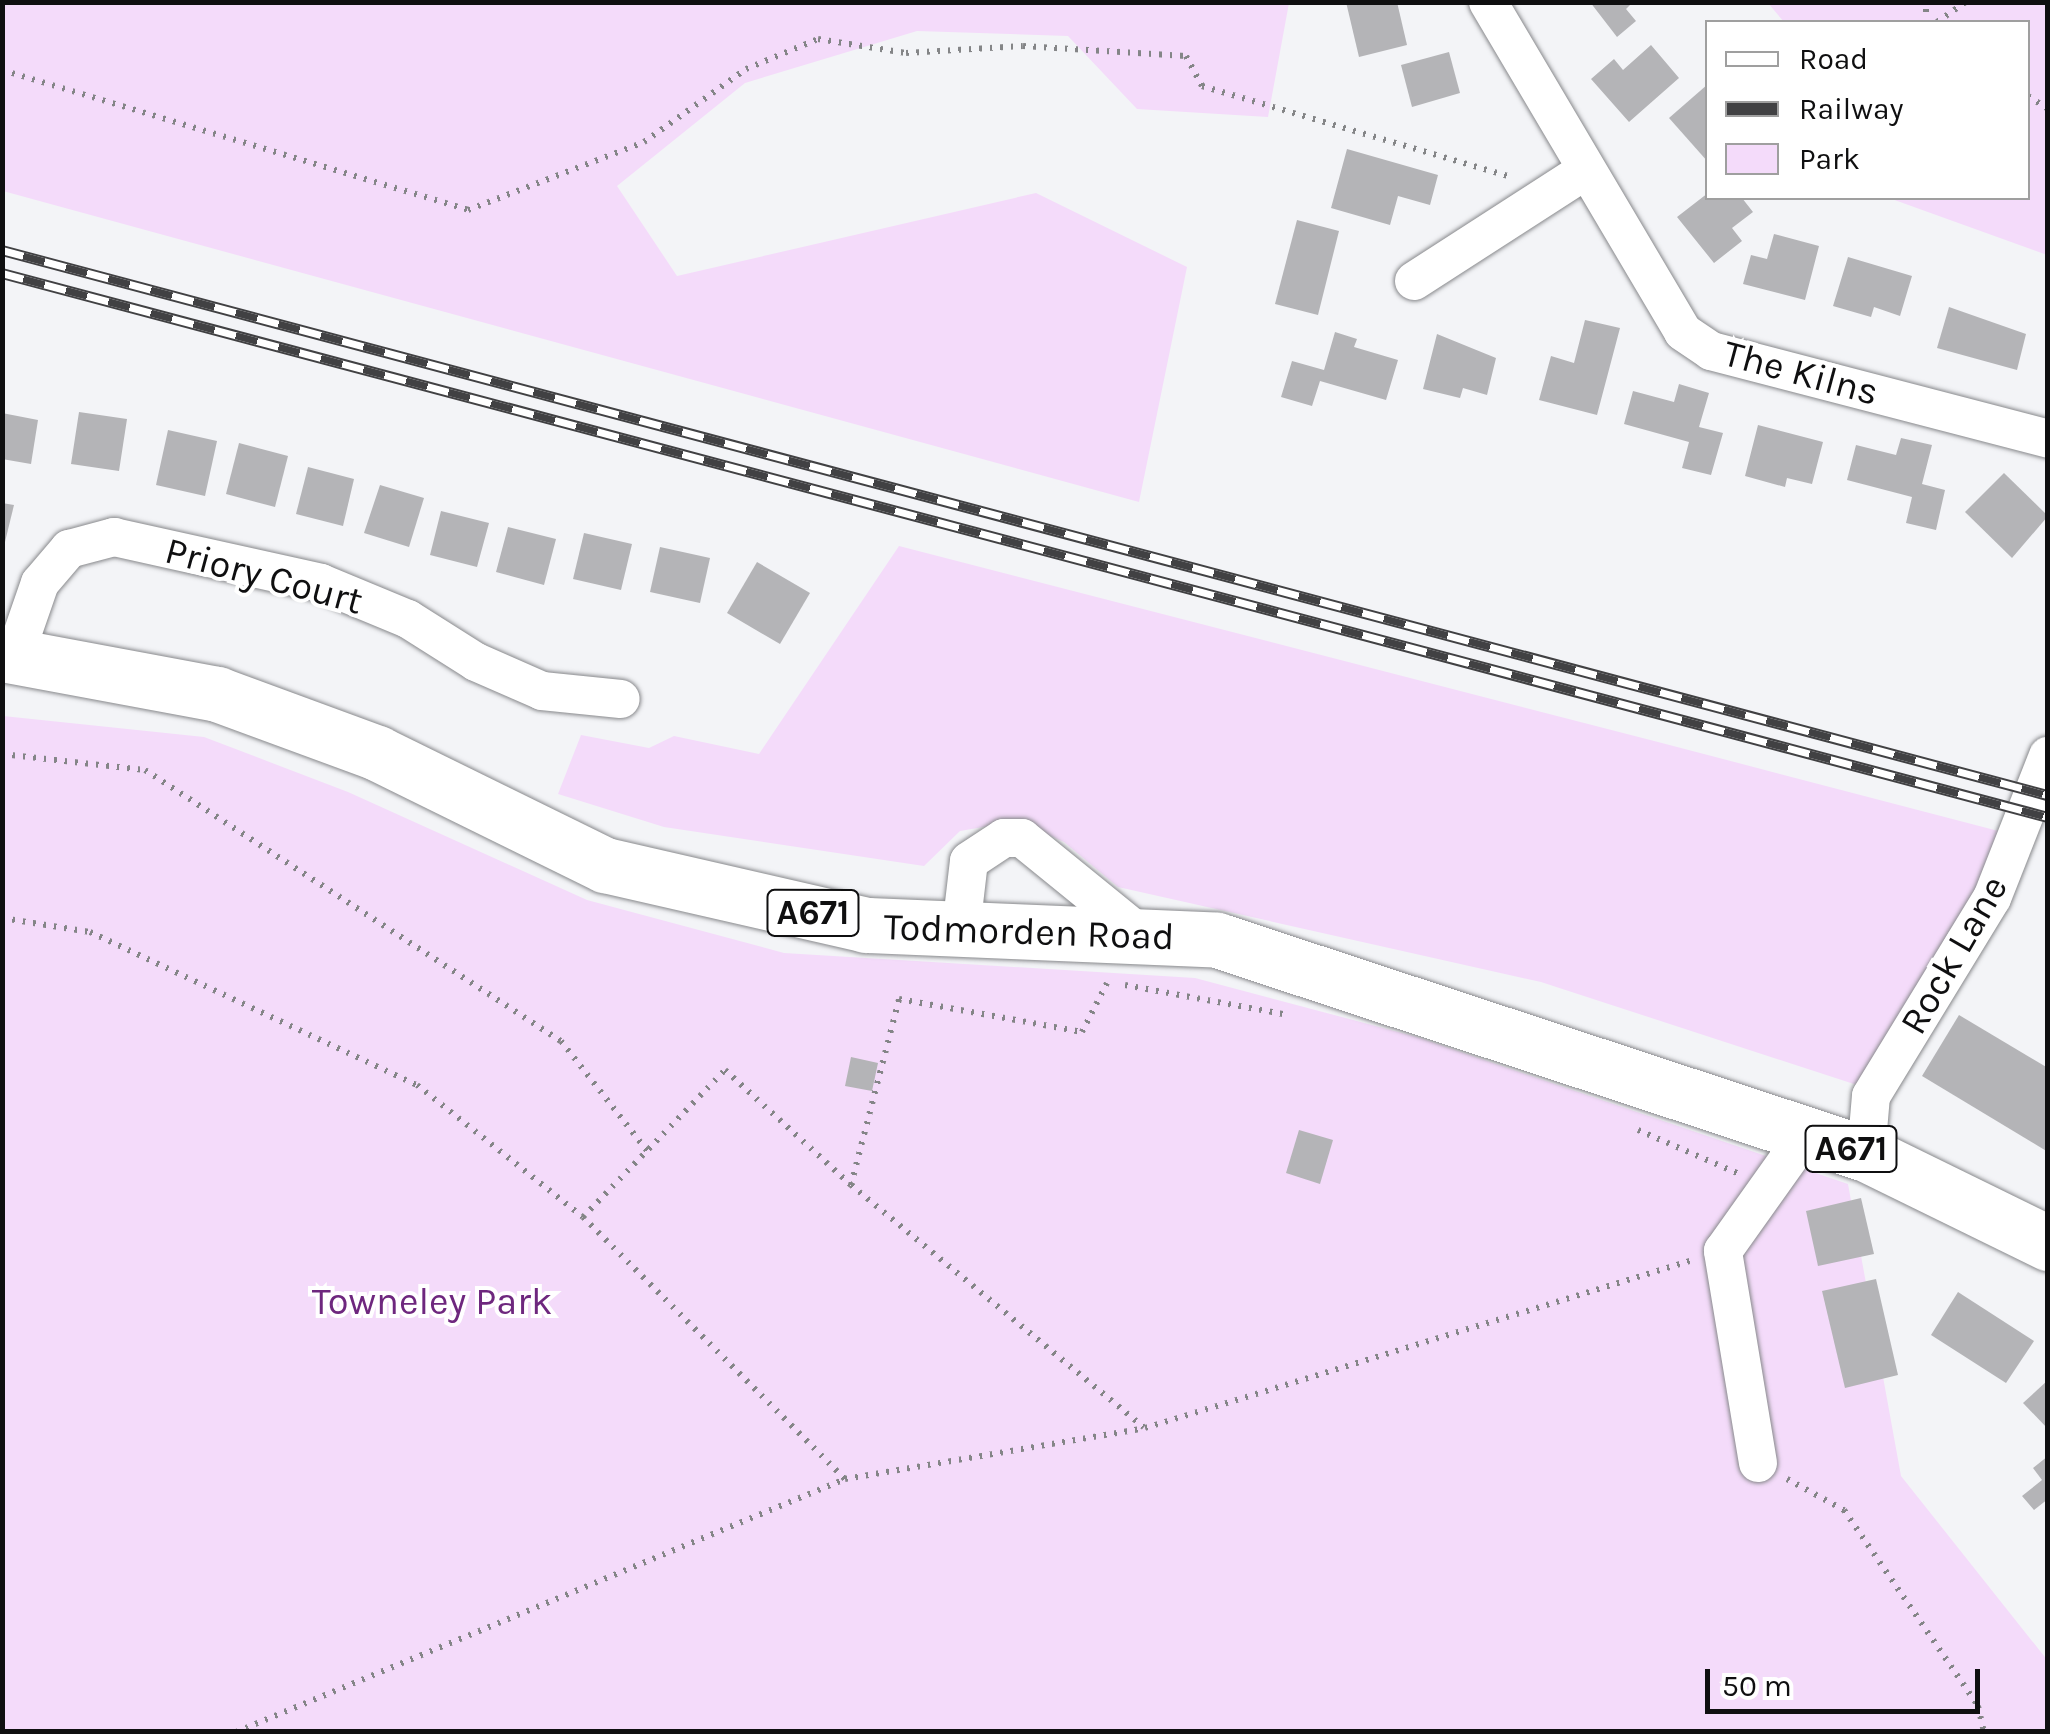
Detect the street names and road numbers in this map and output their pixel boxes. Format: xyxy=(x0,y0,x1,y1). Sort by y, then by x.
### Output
street label: The Kilns xyxy=(1719,330,1883,416)
street label: Priory Court xyxy=(160,528,368,624)
street label: Rock Lane xyxy=(1890,868,2018,1042)
road number: A671 xyxy=(766,883,860,943)
street label: Todmorden Road xyxy=(883,904,1175,960)
road number: A671 xyxy=(1804,1119,1898,1179)

